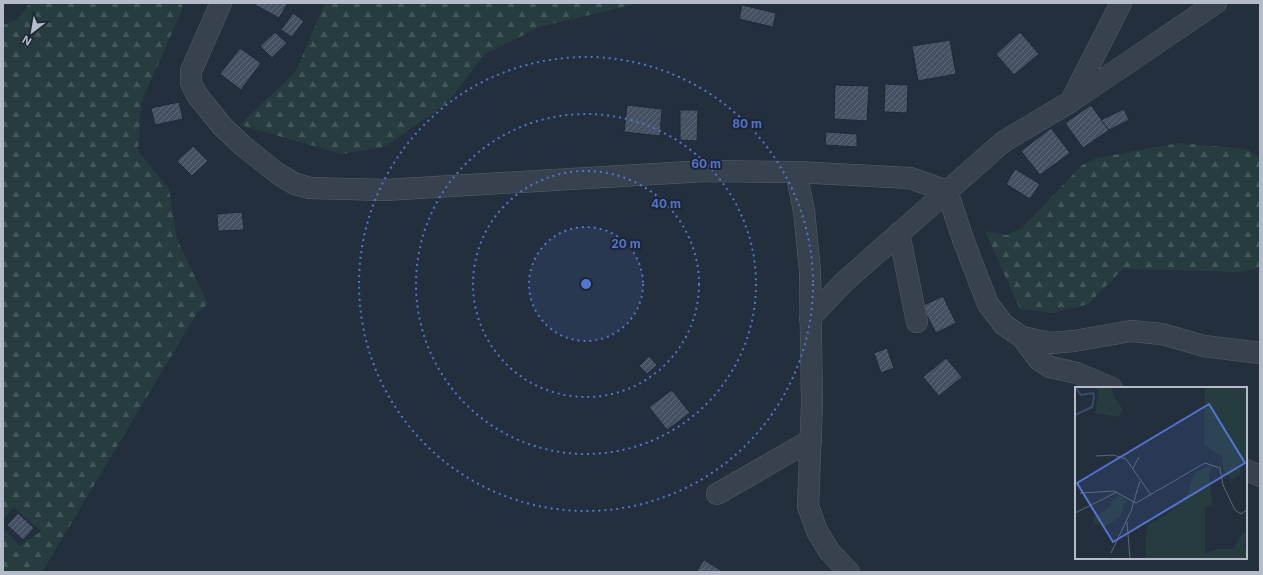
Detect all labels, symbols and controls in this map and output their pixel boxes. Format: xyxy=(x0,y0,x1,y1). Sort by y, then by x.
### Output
north arrow xyxy=(12,12,52,52)
text: N xyxy=(20,32,34,49)
text: 80 m xyxy=(732,116,762,131)
text: 60 m xyxy=(691,156,721,171)
text: 40 m xyxy=(651,196,681,211)
text: 20 m xyxy=(611,236,641,251)
centre of rings xyxy=(579,277,593,291)
inset map xyxy=(1075,387,1247,559)

